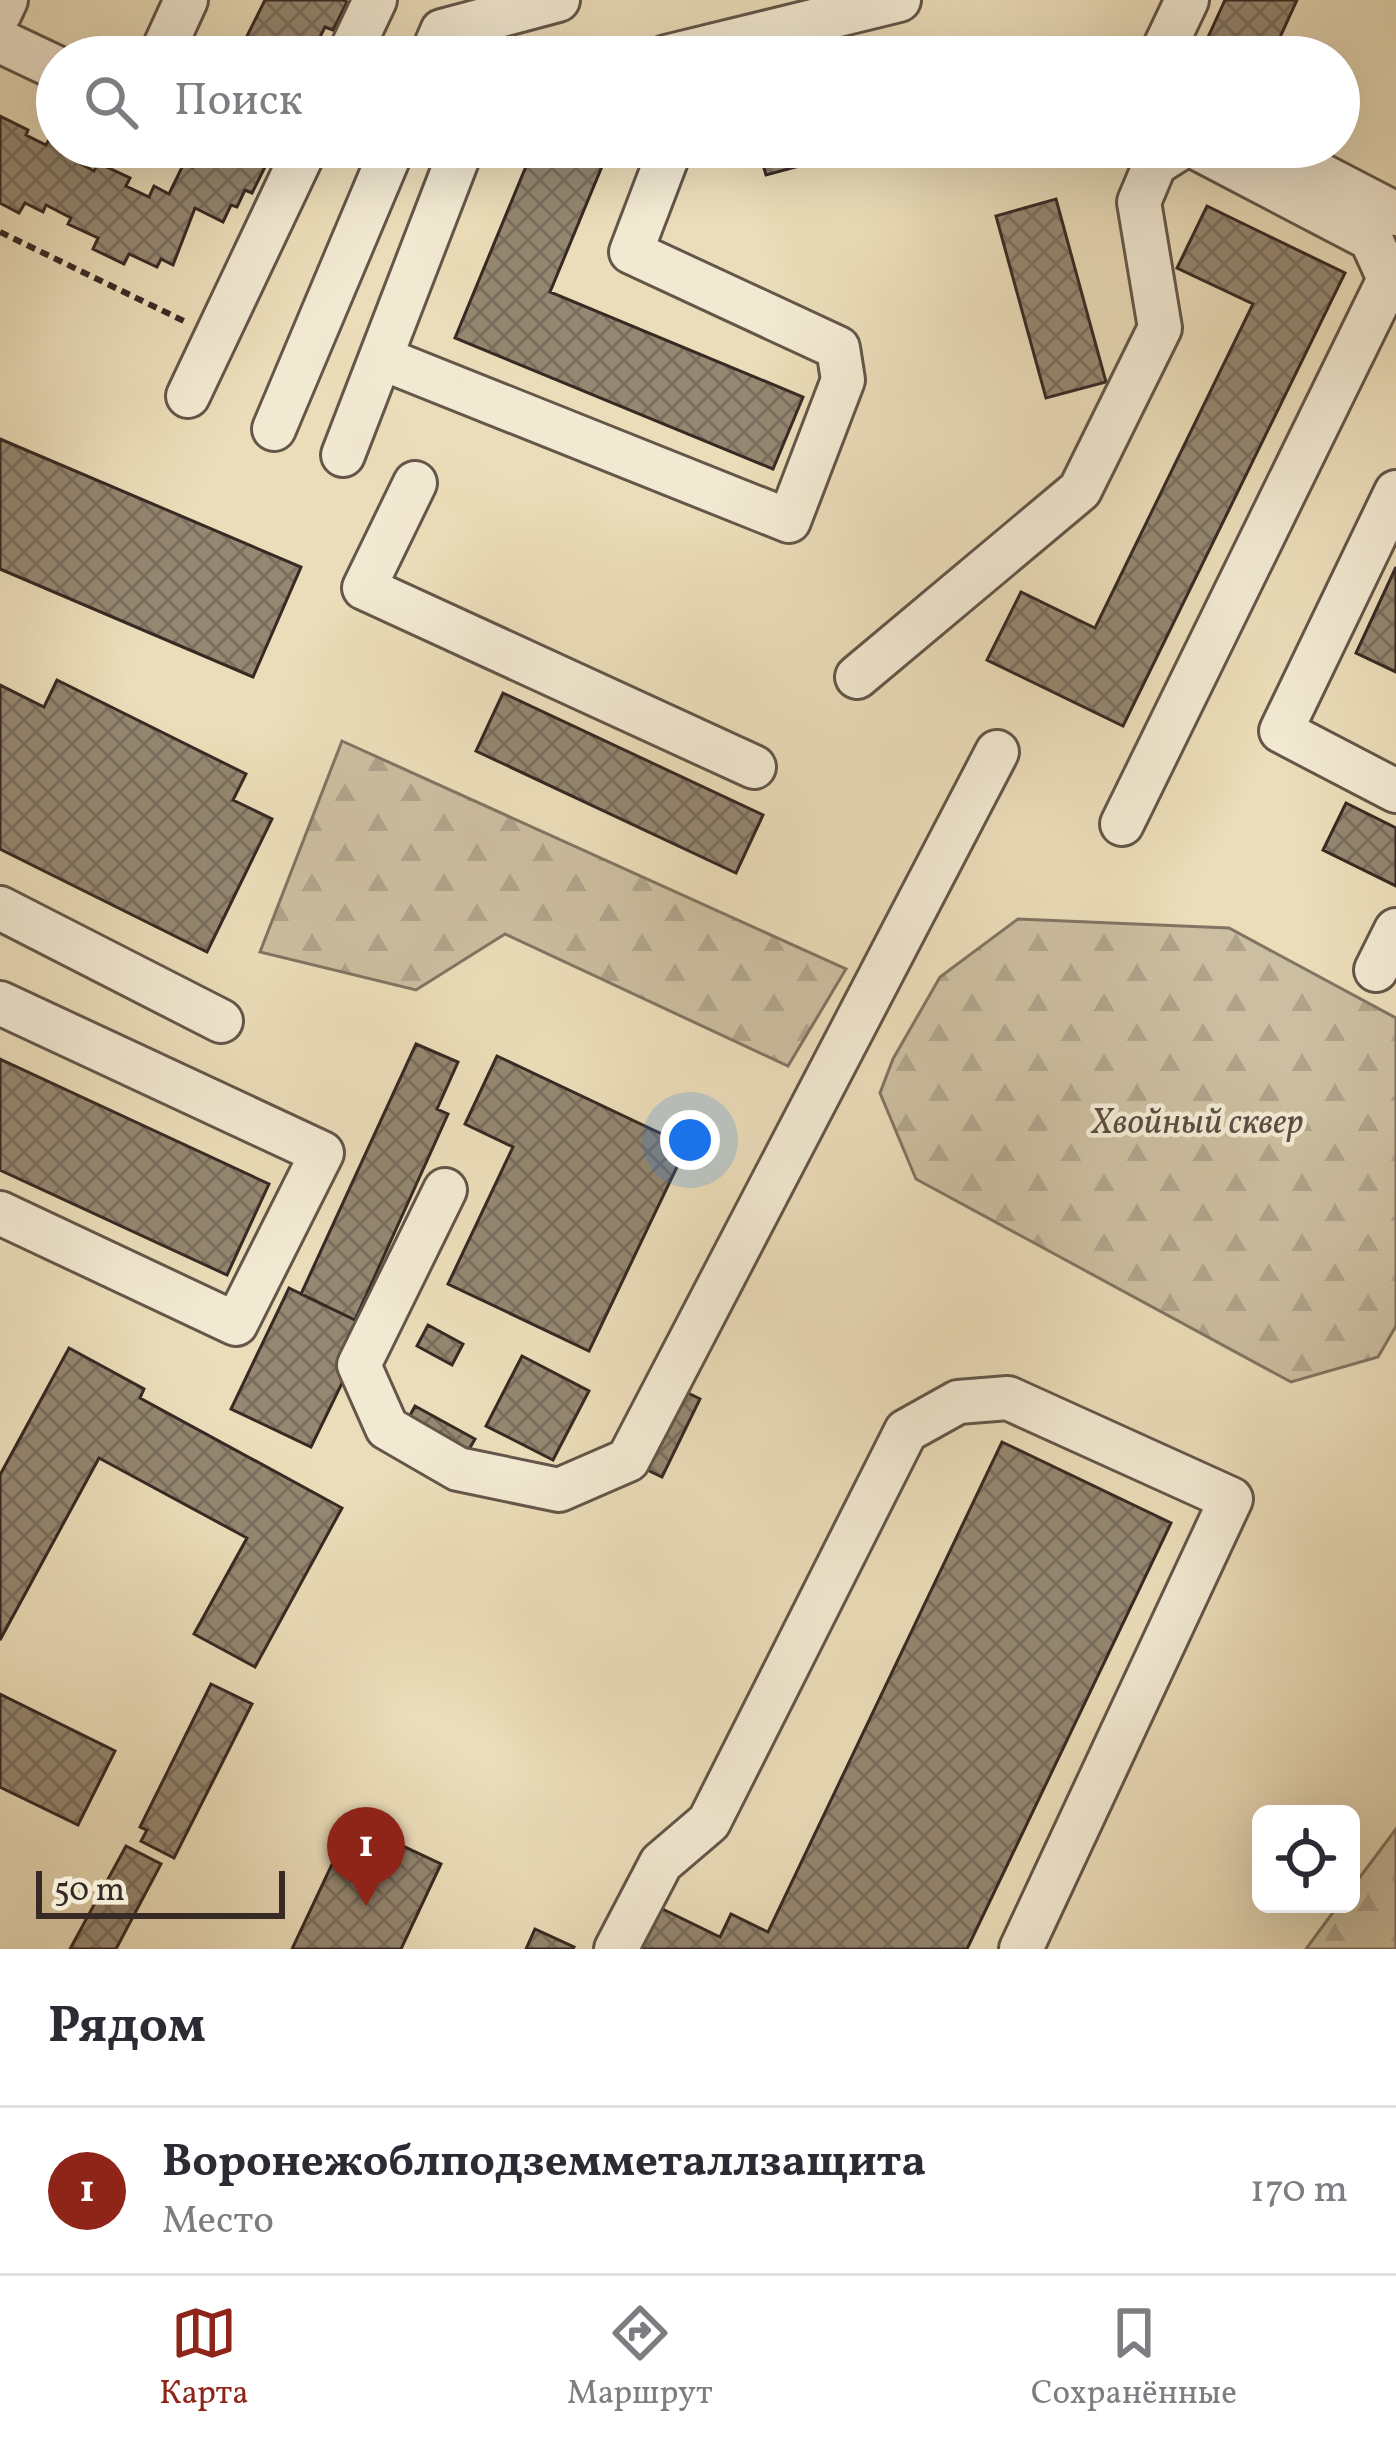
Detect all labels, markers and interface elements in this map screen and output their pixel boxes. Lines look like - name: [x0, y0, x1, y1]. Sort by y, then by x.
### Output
- search box: [36, 36, 1360, 168]
- icon: search: [78, 69, 144, 135]
- text: Поиск: [174, 71, 303, 134]
- park label: Хвойный сквер: [1090, 1099, 1303, 1149]
- your location: [660, 1110, 720, 1170]
- map controls: [1252, 1805, 1360, 1913]
- button: locate: [1252, 1805, 1360, 1913]
- pin: 1: [327, 1807, 405, 1906]
- scale bar: [36, 1865, 285, 1918]
- text: 50 m: [54, 1869, 125, 1915]
- text: Рядом: [48, 1992, 206, 2063]
- text: Воронежоблподземметаллзащита: [162, 2132, 926, 2195]
- text: 1: [79, 2164, 95, 2218]
- text: 170 m: [1250, 2164, 1348, 2218]
- text: Место: [162, 2195, 274, 2249]
- tab: Карта: [159, 2300, 249, 2418]
- tab: Маршрут: [567, 2300, 713, 2418]
- tab: Сохранённые: [1031, 2300, 1237, 2418]

